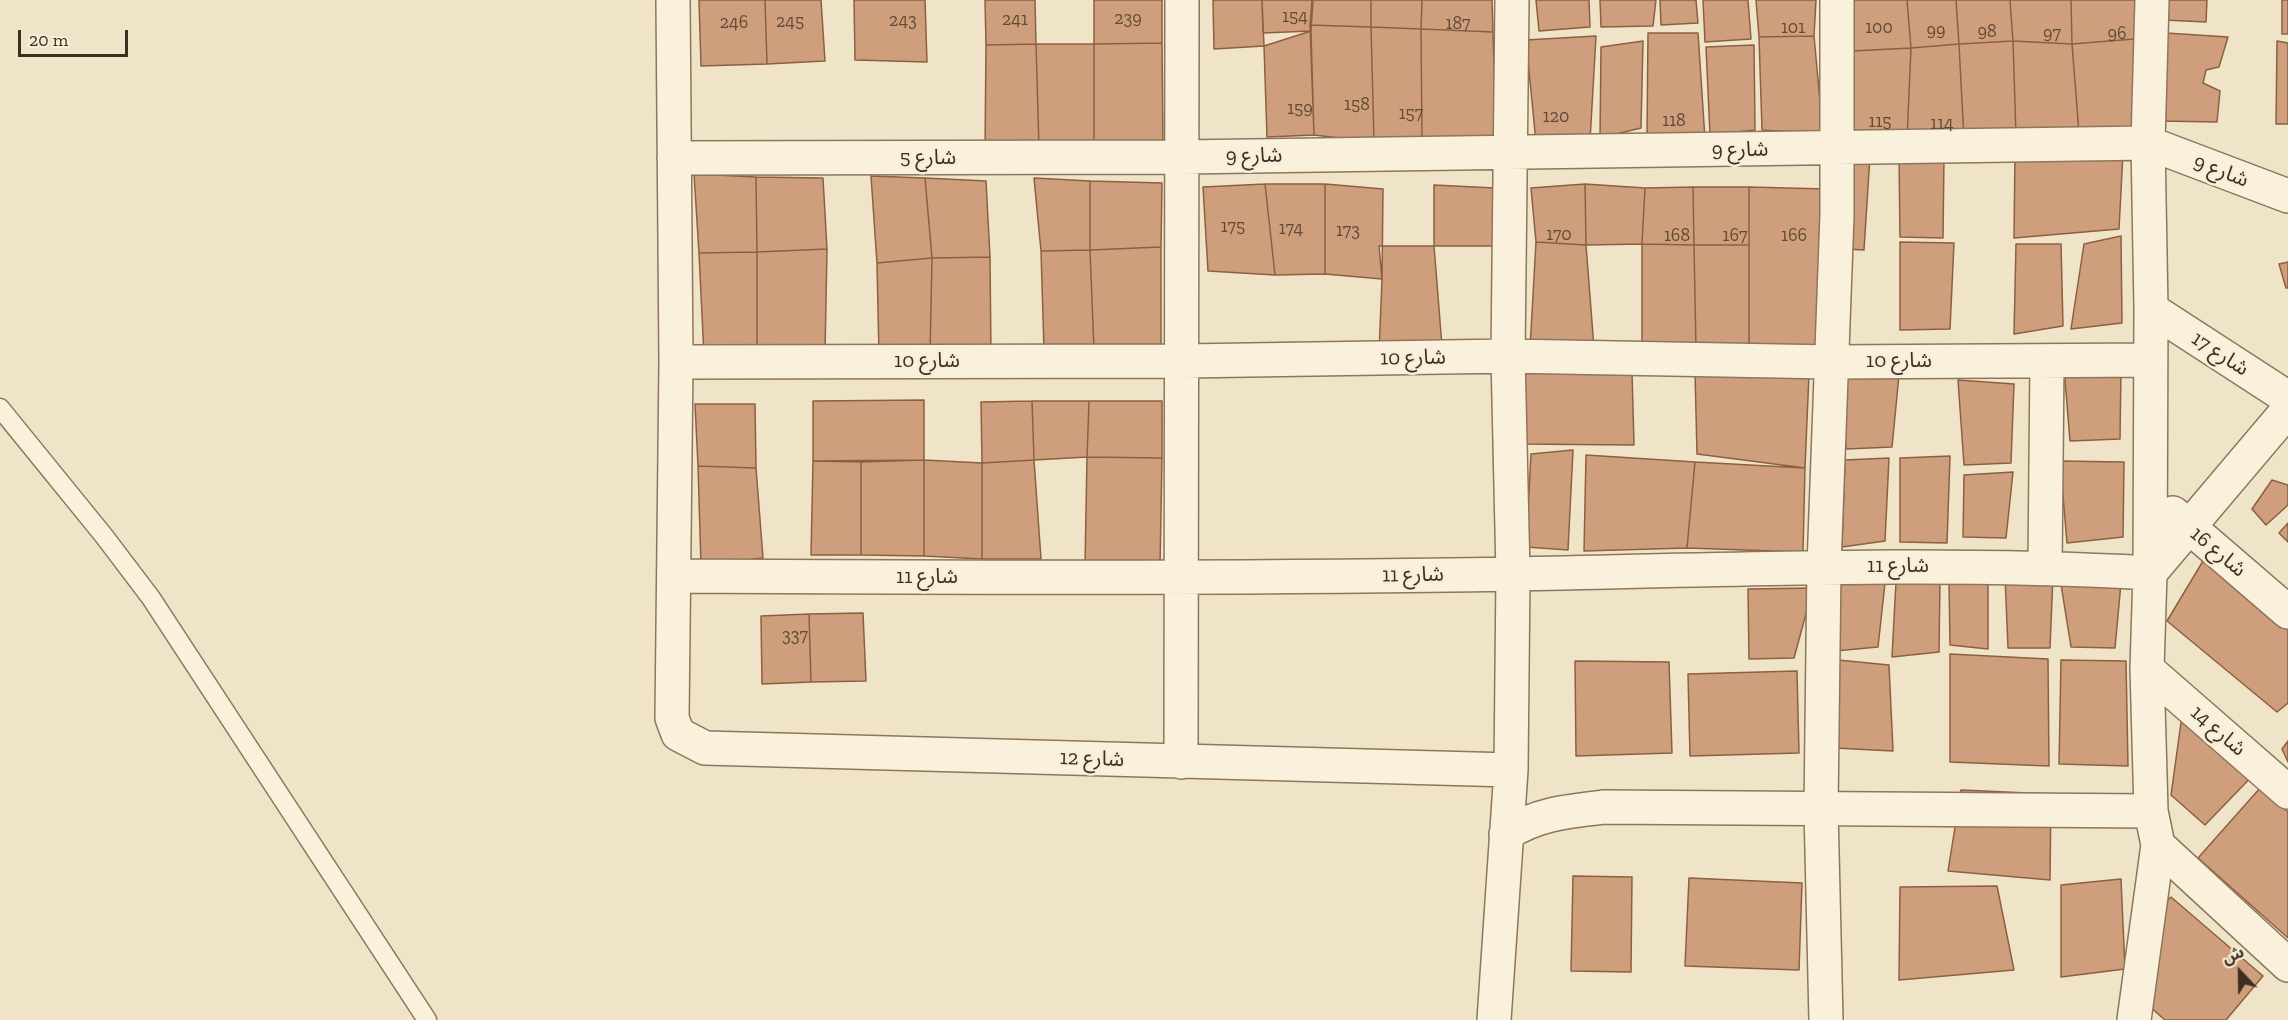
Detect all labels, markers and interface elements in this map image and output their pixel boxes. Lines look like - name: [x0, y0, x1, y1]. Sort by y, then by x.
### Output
- house number: 154: [1282, 6, 1308, 28]
- house number: 239: [1114, 8, 1142, 30]
- house number: 241: [1002, 9, 1028, 31]
- house number: 243: [889, 10, 917, 32]
- house number: 245: [776, 11, 804, 33]
- house number: 246: [720, 12, 748, 34]
- house number: 187: [1445, 13, 1471, 35]
- house number: 101: [1781, 17, 1805, 39]
- house number: 100: [1865, 17, 1893, 39]
- scale bar: [21, 18, 130, 56]
- house number: 99: [1926, 20, 1946, 42]
- house number: 98: [1977, 21, 1997, 43]
- house number: 97: [2043, 23, 2061, 45]
- house number: 96: [2107, 23, 2127, 45]
- text: 20 m: [29, 29, 68, 51]
- house number: 158: [1344, 94, 1370, 116]
- house number: 159: [1287, 98, 1313, 120]
- house number: 157: [1399, 103, 1423, 125]
- house number: 120: [1543, 106, 1569, 128]
- house number: 118: [1662, 110, 1686, 132]
- house number: 115: [1868, 111, 1892, 133]
- house number: 114: [1930, 113, 1954, 135]
- street label: شارع 9: [1711, 137, 1769, 163]
- street label: شارع 9: [1225, 143, 1283, 169]
- street label: شارع 5: [900, 145, 956, 171]
- street label: شارع 9: [2190, 149, 2252, 193]
- house number: 175: [1221, 216, 1245, 238]
- house number: 174: [1279, 218, 1303, 240]
- house number: 173: [1336, 220, 1360, 242]
- house number: 170: [1546, 224, 1572, 246]
- house number: 168: [1664, 225, 1690, 247]
- house number: 167: [1723, 225, 1747, 247]
- house number: 166: [1781, 225, 1807, 247]
- street label: شارع 17: [2187, 326, 2253, 382]
- street label: شارع 10: [1380, 345, 1446, 371]
- street label: شارع 10: [894, 348, 960, 374]
- street label: شارع 10: [1866, 348, 1932, 374]
- street label: شارع 16: [2185, 521, 2251, 583]
- street label: شارع 11: [1867, 553, 1929, 579]
- street label: شارع 11: [1382, 562, 1444, 588]
- street label: شارع 11: [896, 564, 958, 590]
- house number: 337: [782, 625, 808, 647]
- street label: شارع 14: [2185, 700, 2251, 762]
- street label: شارع 12: [1059, 745, 1125, 773]
- north arrow: [2210, 942, 2270, 1002]
- text: ش: [2219, 942, 2247, 968]

